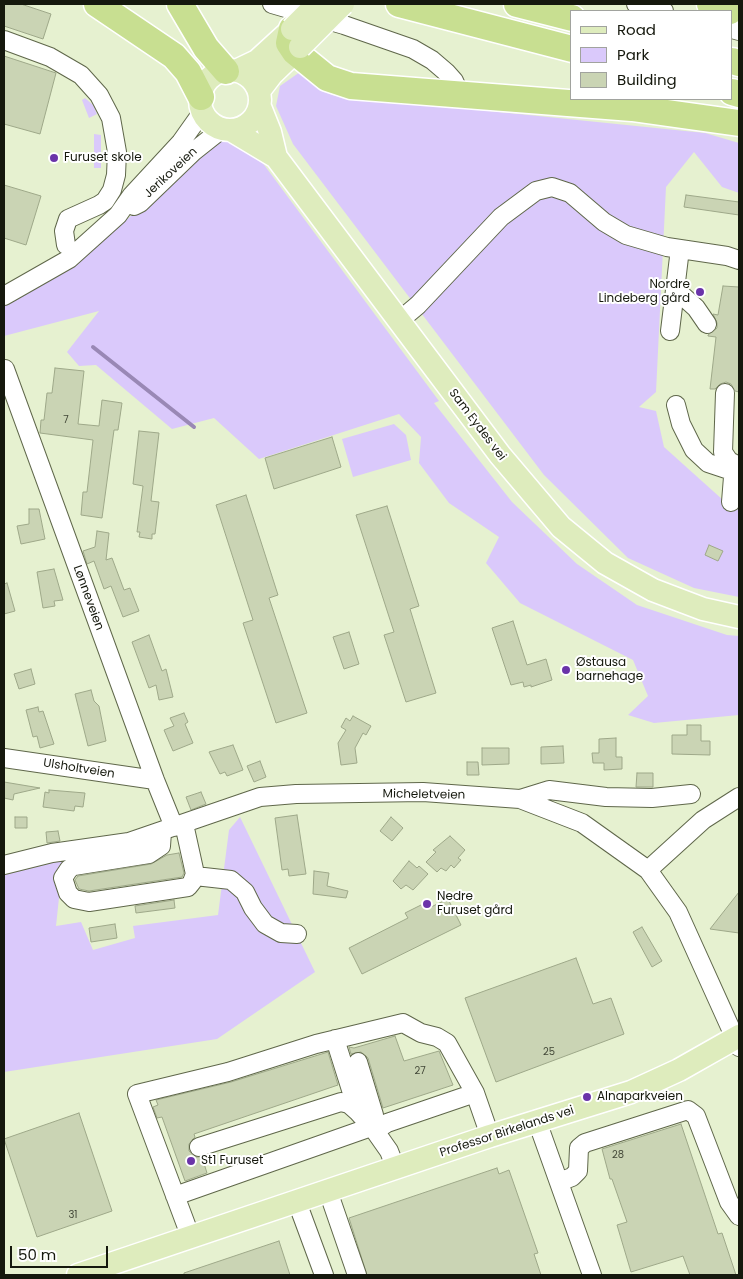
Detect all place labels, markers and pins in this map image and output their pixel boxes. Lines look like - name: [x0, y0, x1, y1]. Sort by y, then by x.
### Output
- place label: Furuset skole: [64, 151, 142, 165]
- marker: Furuset skole: [48, 152, 60, 164]
- place label: Nordre Lindeberg gård: [598, 278, 690, 306]
- marker: Nordre Lindeberg gård: [694, 286, 706, 298]
- place label: Østausa barnehage: [576, 656, 643, 684]
- marker: Østausa barnehage: [560, 664, 572, 676]
- place label: Nedre Furuset gård: [437, 890, 513, 918]
- marker: Nedre Furuset gård: [421, 898, 433, 910]
- place label: Alnaparkveien: [597, 1090, 683, 1104]
- marker: Alnaparkveien: [581, 1091, 593, 1103]
- place label: St1 Furuset: [201, 1154, 263, 1168]
- marker: St1 Furuset: [185, 1155, 197, 1167]

